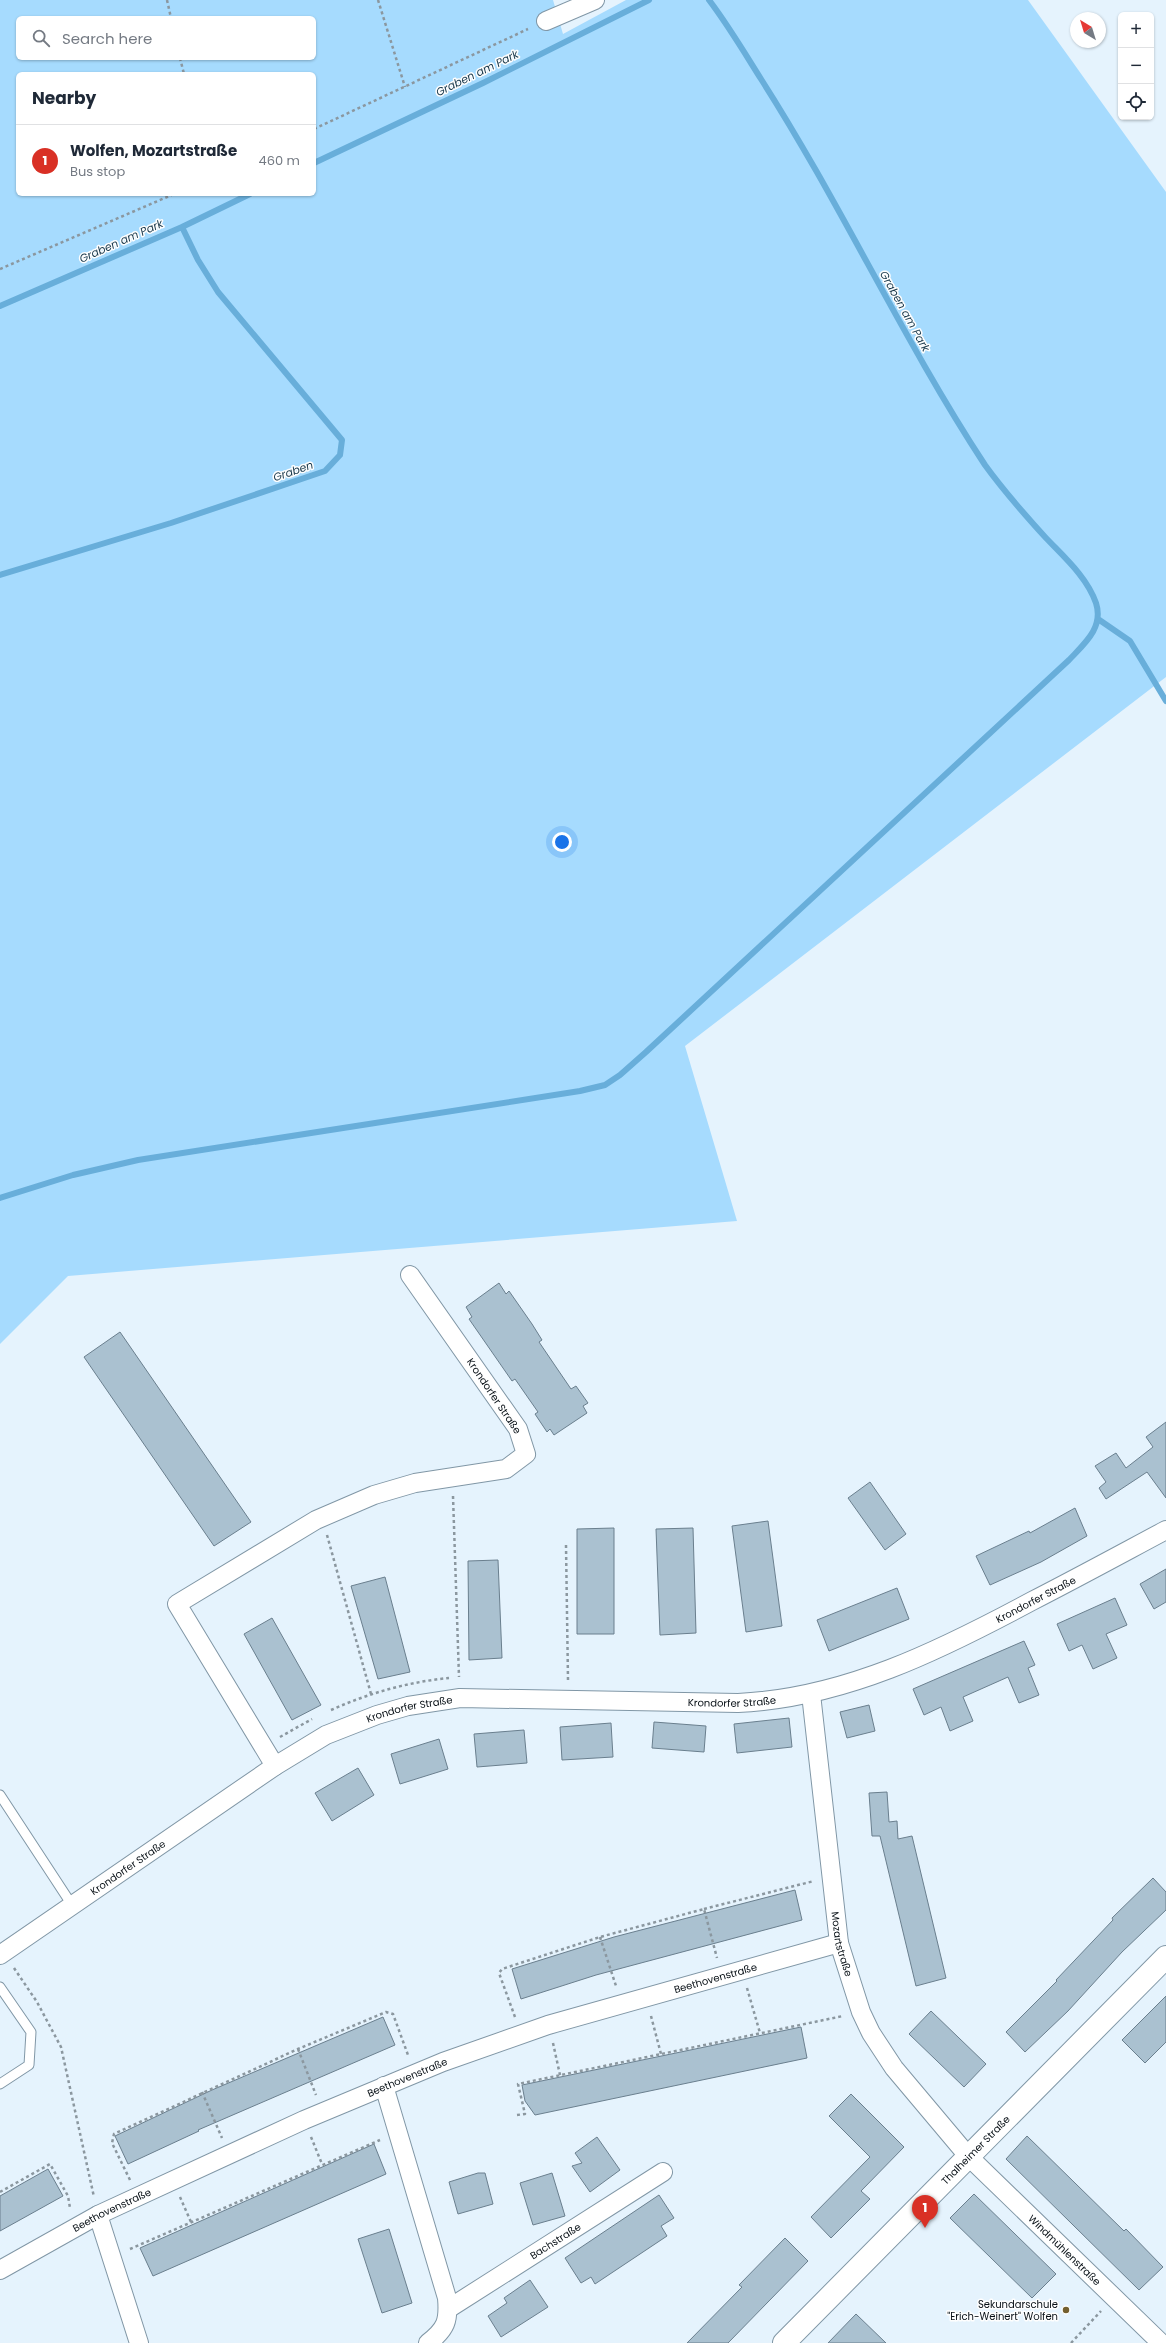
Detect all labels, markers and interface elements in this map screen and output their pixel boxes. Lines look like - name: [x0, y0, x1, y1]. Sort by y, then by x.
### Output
- north arrow: [1070, 12, 1106, 48]
- map controls: [1118, 12, 1154, 120]
- button: +: [1118, 12, 1154, 48]
- search box: [16, 16, 316, 60]
- icon: search: [30, 27, 52, 49]
- text: Search here: [62, 28, 152, 49]
- water label: Graben am Park: [433, 45, 522, 100]
- button: −: [1118, 48, 1154, 84]
- button: locate: [1118, 84, 1154, 120]
- text: Nearby: [32, 86, 96, 110]
- text: Wolfen, Mozartstraße: [70, 140, 237, 161]
- text: 1: [43, 151, 47, 170]
- text: 460 m: [259, 151, 300, 170]
- text: Bus stop: [70, 162, 125, 181]
- water label: Graben am Park: [77, 215, 167, 267]
- water label: Graben am Park: [876, 268, 935, 356]
- water label: Graben: [271, 457, 315, 485]
- your location: [552, 832, 572, 852]
- street label: Krondorfer Straße: [463, 1355, 525, 1437]
- street label: Krondorfer Straße: [993, 1572, 1078, 1626]
- street label: Krondorfer Straße: [364, 1692, 453, 1726]
- street label: Krondorfer Straße: [688, 1692, 777, 1711]
- street label: Krondorfer Straße: [87, 1836, 168, 1898]
- street label: Mozartstraße: [828, 1911, 857, 1978]
- street label: Beethovenstraße: [672, 1959, 759, 1997]
- street label: Beethovenstraße: [365, 2054, 449, 2100]
- street label: Thalheimer Straße: [938, 2112, 1013, 2188]
- street label: Beethovenstraße: [70, 2184, 153, 2235]
- pin: 1: [912, 2195, 938, 2228]
- street label: Windmühlenstraße: [1025, 2211, 1105, 2289]
- street label: Bachstraße: [527, 2219, 583, 2263]
- place label: Sekundarschule "Erich-Weinert" Wolfen: [947, 2297, 1058, 2324]
- marker: Sekundarschule "Erich-Weinert" Wolfen: [1061, 2305, 1071, 2315]

